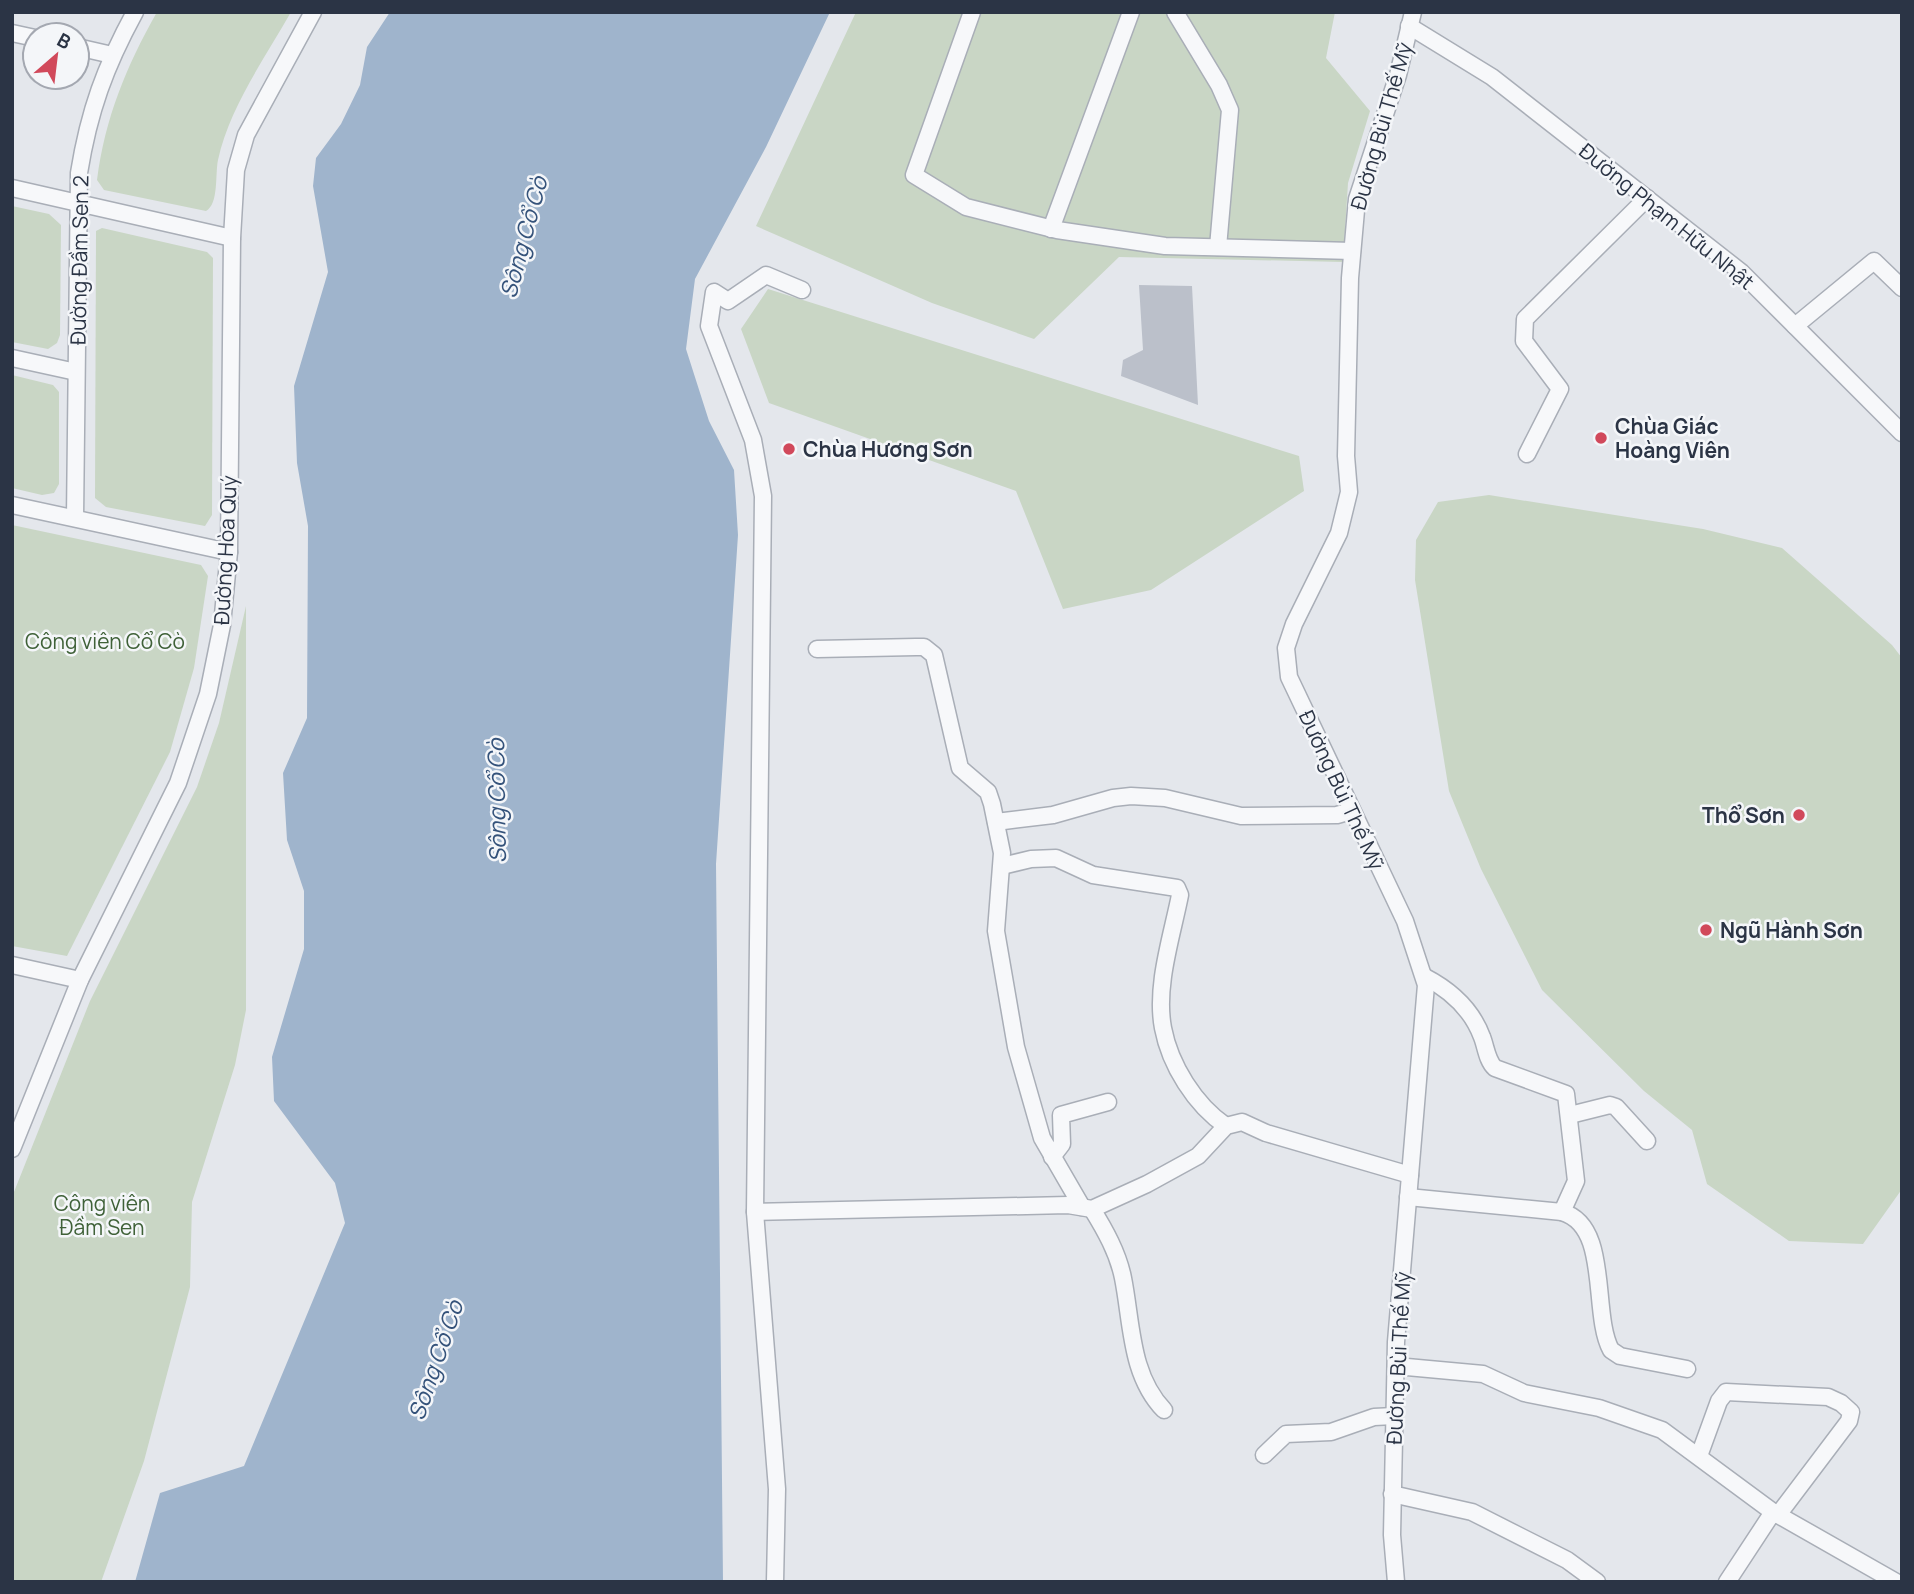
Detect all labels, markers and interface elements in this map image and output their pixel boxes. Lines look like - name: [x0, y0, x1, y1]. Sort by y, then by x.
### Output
- north arrow: [21, 21, 91, 91]
- text: B: [53, 27, 75, 55]
- street label: Đường Bùi Thế Mỹ: [1344, 39, 1418, 213]
- street label: Đường Phạm Hữu Nhật: [1574, 137, 1760, 295]
- water label: Sông Cổ Cò: [491, 171, 555, 301]
- street label: Đường Đầm Sen 2: [64, 175, 94, 345]
- place label: Chùa Giác Hoàng Viên: [1615, 412, 1730, 464]
- marker: Chùa Giác Hoàng Viên: [1593, 430, 1609, 446]
- place label: Chùa Hương Sơn: [803, 435, 973, 463]
- marker: Chùa Hương Sơn: [781, 441, 797, 457]
- street label: Đường Hòa Quý: [207, 474, 243, 626]
- park label: Công viên Cổ Cò: [25, 627, 185, 655]
- street label: Đường Bùi Thế Mỹ: [1293, 706, 1391, 874]
- water label: Sông Cổ Cò: [479, 737, 513, 863]
- place label: Thổ Sơn: [1702, 801, 1785, 829]
- marker: Thổ Sơn: [1791, 807, 1807, 823]
- place label: Ngũ Hành Sơn: [1720, 916, 1863, 944]
- marker: Ngũ Hành Sơn: [1698, 922, 1714, 938]
- park label: Công viên Đầm Sen: [54, 1189, 150, 1241]
- street label: Đường Bùi Thế Mỹ: [1379, 1271, 1417, 1445]
- water label: Sông Cổ Cò: [400, 1295, 471, 1424]

